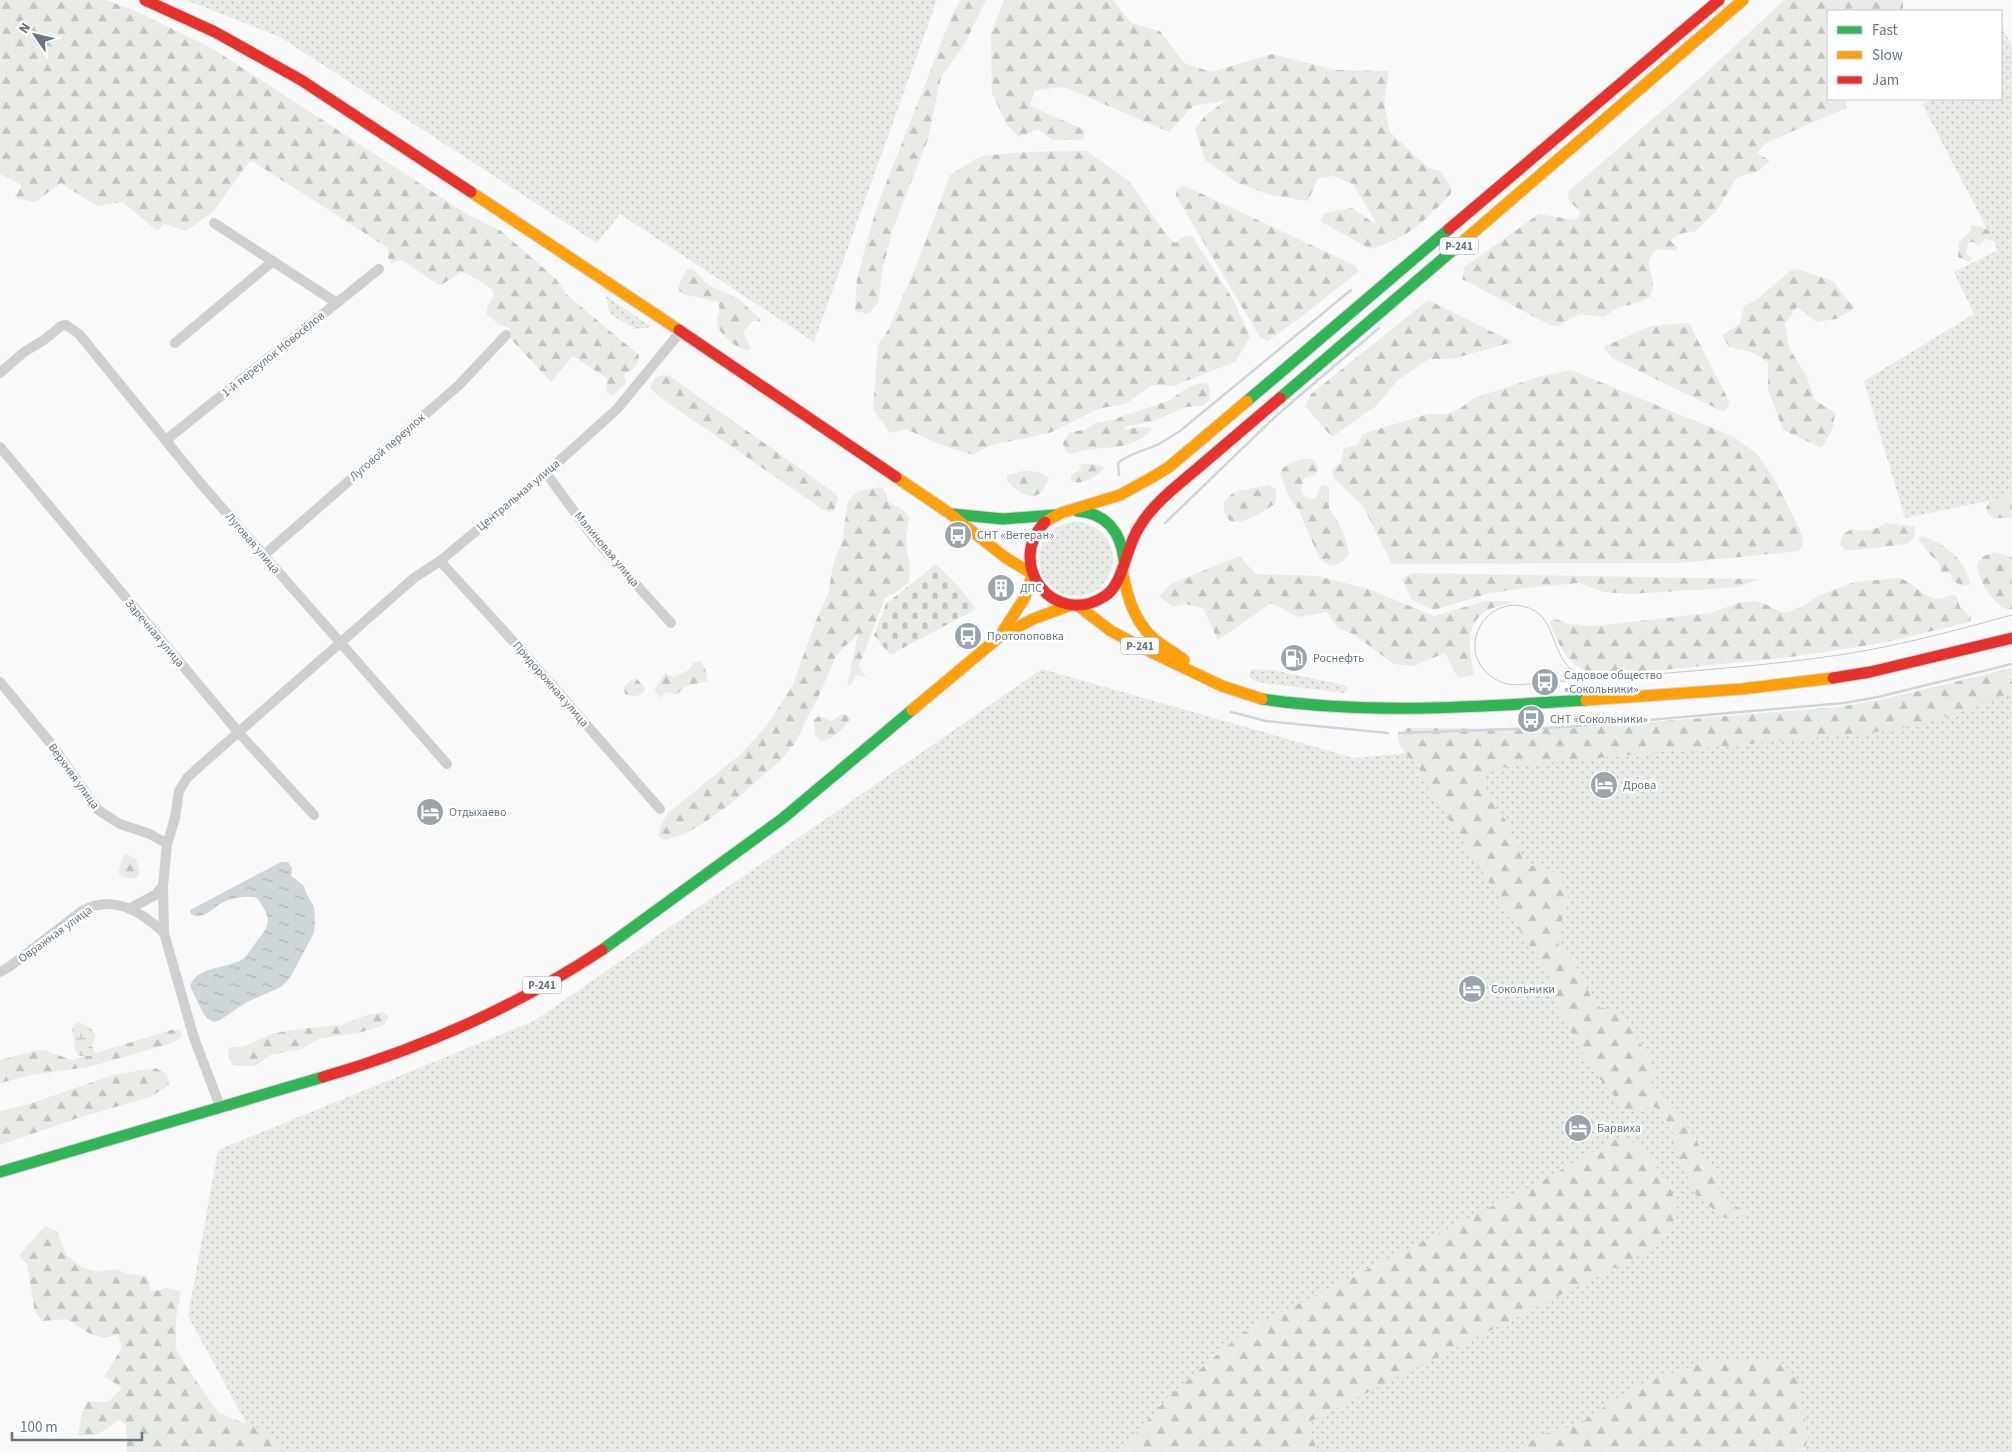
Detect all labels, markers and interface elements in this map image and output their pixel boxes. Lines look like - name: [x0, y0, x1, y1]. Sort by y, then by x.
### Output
- north arrow: [10, 10, 60, 60]
- legend: [1827, 10, 2002, 100]
- text: N: [14, 19, 36, 38]
- text: Fast: [1872, 20, 1898, 41]
- text: Slow: [1872, 45, 1903, 66]
- text: Jam: [1872, 70, 1899, 91]
- road number: Р-241: [1440, 238, 1478, 255]
- street label: 1-й переулок Новосёлов: [218, 308, 328, 401]
- street label: Луговой переулок: [346, 410, 429, 485]
- street label: Центральная улица: [473, 456, 563, 535]
- street label: Малиновая улица: [570, 508, 643, 591]
- street label: Луговая улица: [221, 509, 284, 578]
- bus stop icon: СНТ «Ветеран»: [943, 520, 973, 550]
- place label: СНТ «Ветеран»: [977, 527, 1054, 544]
- building icon: ДПС: [986, 573, 1016, 603]
- place label: ДПС: [1020, 580, 1042, 597]
- street label: Заречная улица: [121, 596, 188, 671]
- bus stop icon: Протопоповка: [953, 621, 983, 651]
- place label: Протопоповка: [987, 628, 1064, 645]
- road number: Р-241: [1121, 637, 1159, 654]
- street label: Придорожная улица: [509, 638, 593, 731]
- fuel station icon: Роснефть: [1279, 643, 1309, 673]
- place label: Роснефть: [1313, 650, 1364, 667]
- bus stop icon: Садовое общество «Сокольники»: [1530, 667, 1560, 697]
- place label: Садовое общество «Сокольники»: [1564, 667, 1662, 698]
- bus stop icon: СНТ «Сокольники»: [1516, 704, 1546, 734]
- place label: СНТ «Сокольники»: [1550, 711, 1648, 728]
- street label: Верхняя улица: [44, 740, 103, 813]
- hotel icon: Дрова: [1589, 770, 1619, 800]
- place label: Дрова: [1623, 777, 1656, 794]
- hotel icon: Отдыхаево: [415, 797, 445, 827]
- place label: Отдыхаево: [449, 804, 506, 821]
- street label: Овражная улица: [15, 902, 96, 967]
- hotel icon: Сокольники: [1457, 974, 1487, 1004]
- road number: Р-241: [523, 976, 561, 994]
- place label: Сокольники: [1491, 981, 1555, 998]
- hotel icon: Барвиха: [1563, 1113, 1593, 1143]
- place label: Барвиха: [1597, 1120, 1641, 1137]
- scale bar: [12, 1410, 142, 1442]
- text: 100 m: [20, 1417, 58, 1438]

